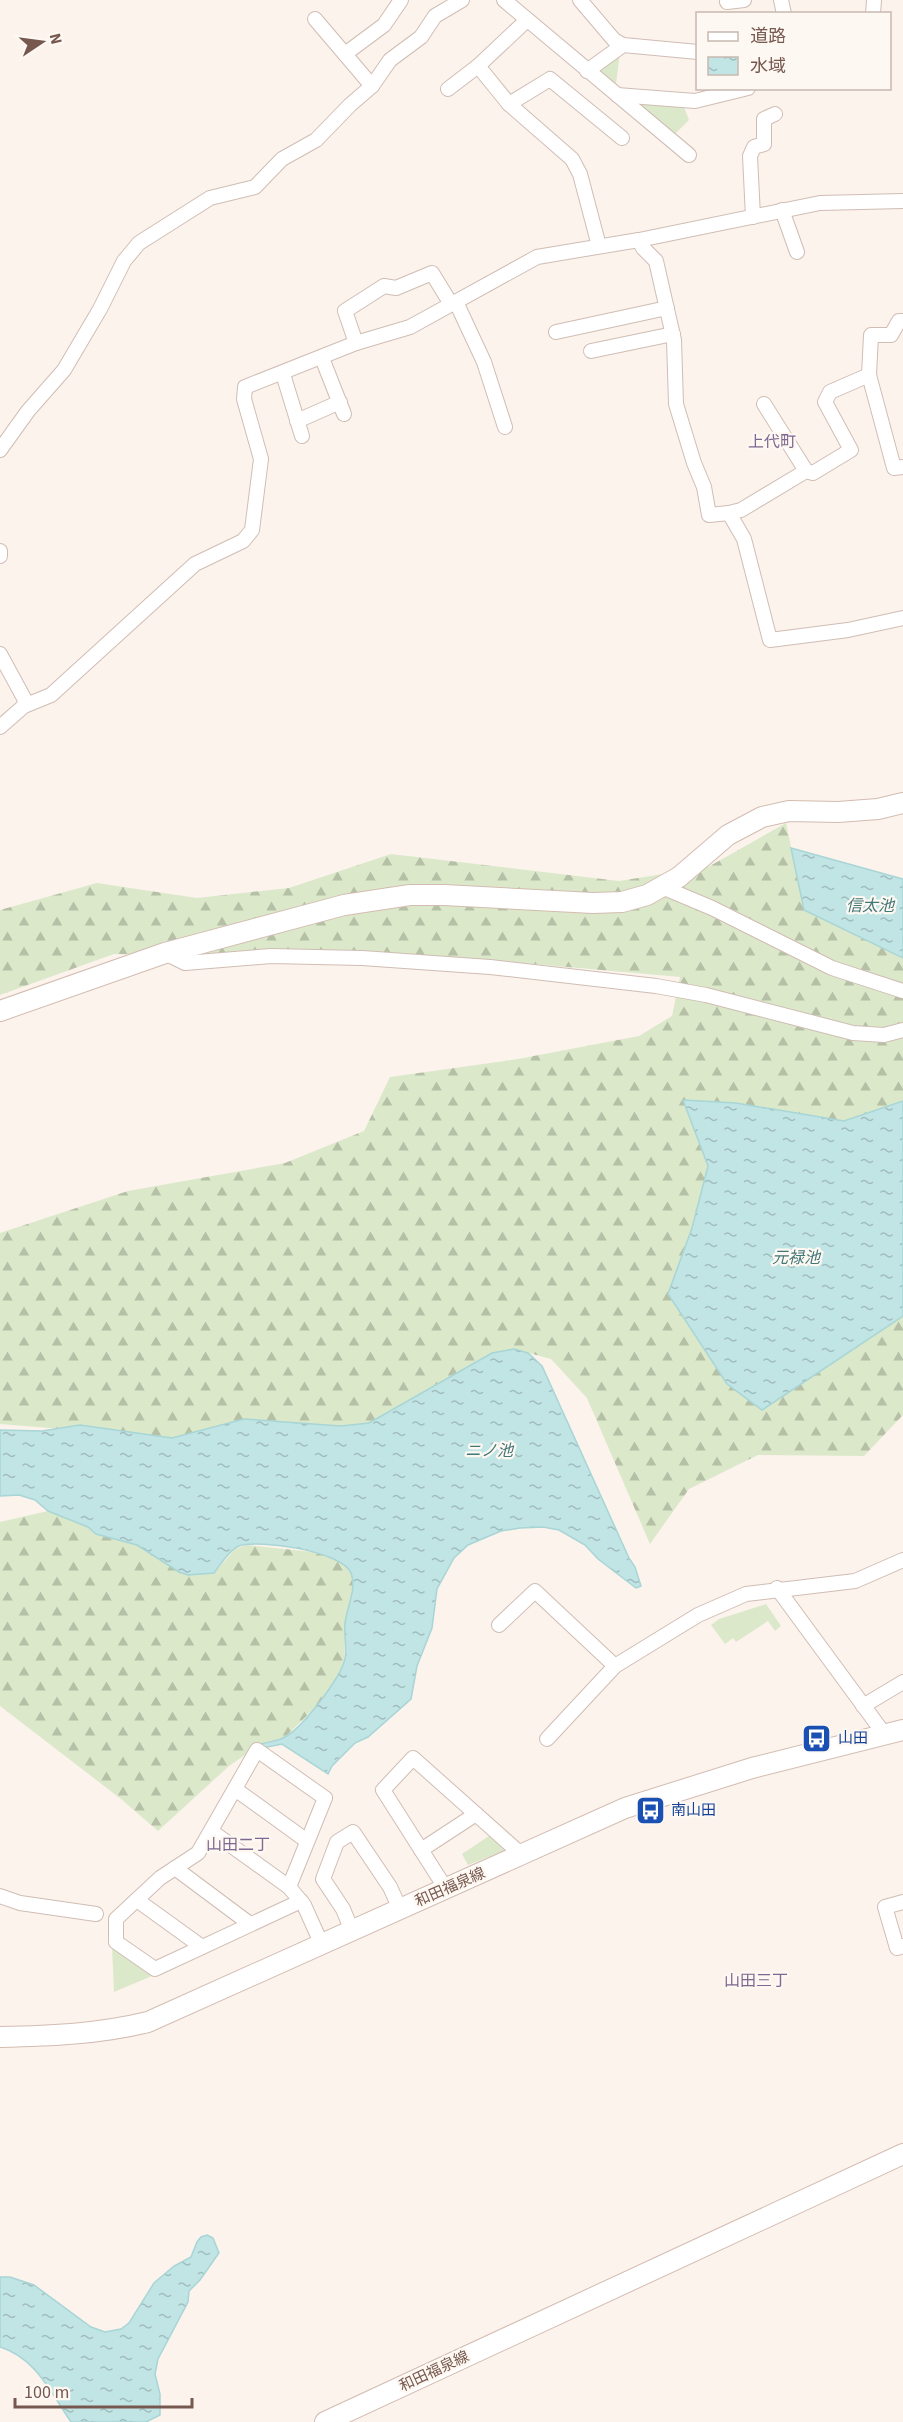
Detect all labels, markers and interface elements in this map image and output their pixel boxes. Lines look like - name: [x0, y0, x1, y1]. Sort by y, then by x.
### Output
- north arrow: [12, 12, 72, 72]
- legend: [696, 12, 891, 90]
- text: 道路: [750, 24, 786, 49]
- text: N: [44, 31, 68, 47]
- text: 水域: [750, 54, 786, 79]
- district label: 上代町: [748, 431, 796, 453]
- water label: 信太池: [846, 895, 896, 917]
- water label: 元禄池: [772, 1247, 822, 1269]
- water label: ニノ池: [465, 1440, 515, 1462]
- bus stop icon: 山田: [801, 1722, 833, 1754]
- place label: 山田: [838, 1728, 868, 1749]
- bus stop icon: 南山田: [634, 1794, 666, 1826]
- place label: 南山田: [671, 1800, 716, 1821]
- district label: 山田二丁: [206, 1834, 270, 1856]
- street label: 和田福泉線: [412, 1863, 489, 1912]
- district label: 山田三丁: [724, 1970, 788, 1992]
- street label: 和田福泉線: [396, 2346, 473, 2397]
- scale bar: [15, 2371, 192, 2409]
- text: 100 m: [24, 2380, 69, 2405]

